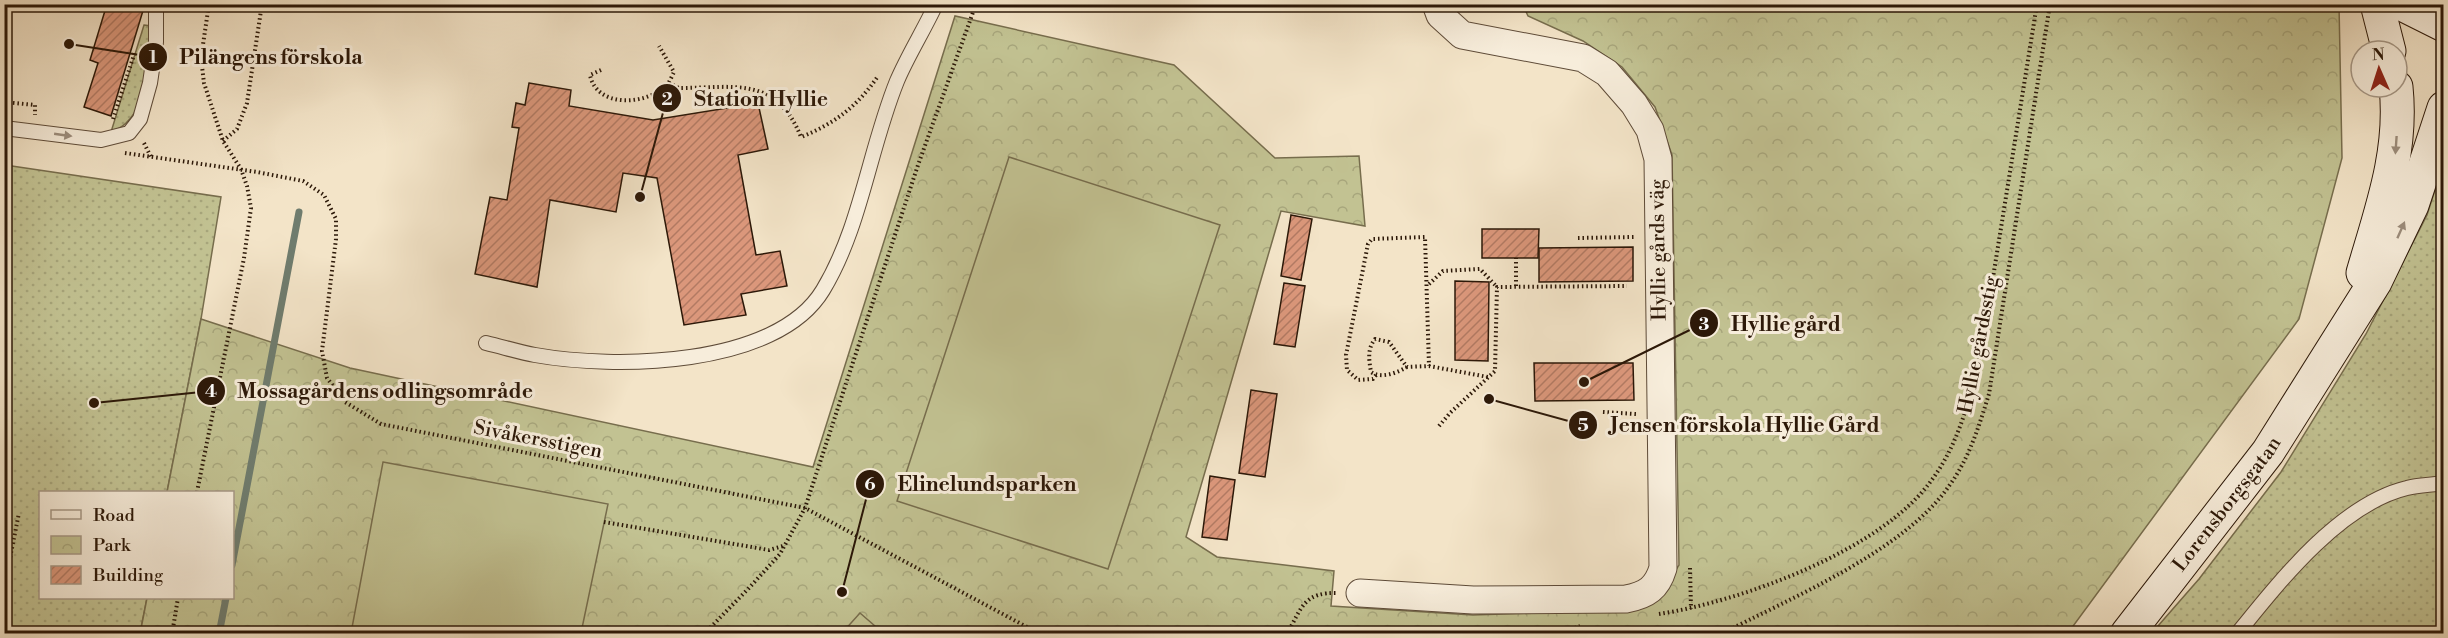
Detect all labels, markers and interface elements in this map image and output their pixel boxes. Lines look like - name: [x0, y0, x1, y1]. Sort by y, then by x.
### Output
- callout: Pilängens förskola: [138, 38, 375, 77]
- north arrow: [2349, 39, 2409, 99]
- text: Pilängens förskola: [179, 45, 363, 71]
- text: N: [2371, 45, 2385, 65]
- text: 1: [149, 46, 158, 69]
- callout: Station Hyllie: [652, 79, 840, 118]
- text: Station Hyllie: [694, 87, 828, 113]
- text: 2: [661, 88, 673, 111]
- one-way arrow: [53, 130, 72, 139]
- one-way arrow: [2391, 136, 2400, 155]
- street label: Hyllie gårds väg: [1645, 178, 1673, 321]
- one-way arrow: [2397, 222, 2406, 239]
- street label: Hyllie gårdsstig: [1953, 273, 2005, 416]
- callout: Hyllie gård: [1689, 304, 1853, 343]
- text: Hyllie gård: [1731, 312, 1841, 338]
- text: 3: [1699, 313, 1710, 336]
- callout: Mossagårdens odlingsområde: [196, 372, 545, 411]
- text: Mossagårdens odlingsområde: [237, 379, 533, 405]
- text: 4: [205, 380, 217, 403]
- callout: Jensen förskola Hyllie Gård: [1568, 406, 1891, 445]
- text: Jensen förskola Hyllie Gård: [1607, 413, 1880, 439]
- text: 5: [1577, 414, 1589, 437]
- street label: Sivåkersstigen: [472, 415, 605, 465]
- street label: Lorensborgsgatan: [2167, 432, 2287, 577]
- callout: Elinelundsparken: [855, 465, 1088, 504]
- text: Elinelundsparken: [897, 472, 1077, 498]
- text: 6: [864, 473, 876, 496]
- legend: [39, 491, 234, 599]
- text: Road: [93, 504, 136, 527]
- text: Park: [93, 534, 132, 557]
- text: Building: [92, 564, 164, 587]

